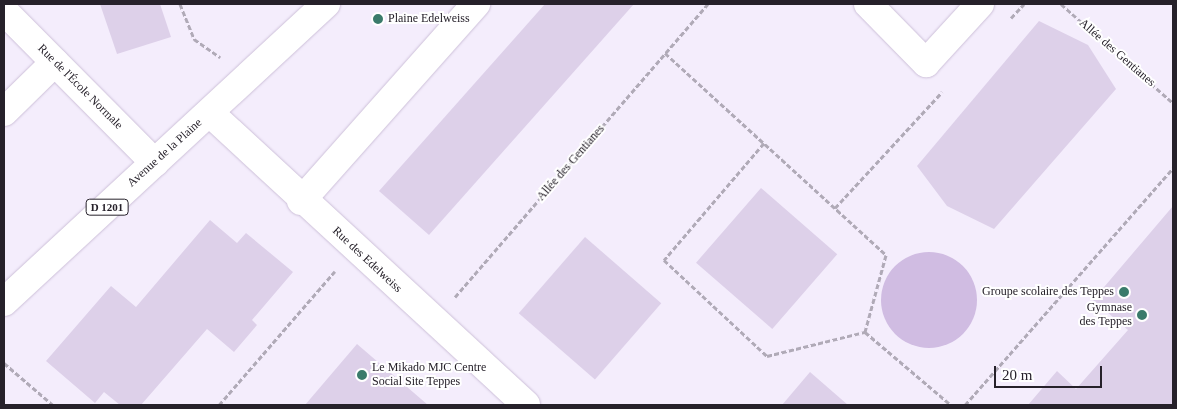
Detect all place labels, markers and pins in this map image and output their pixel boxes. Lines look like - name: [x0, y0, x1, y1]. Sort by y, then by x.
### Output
- place label: Plaine Edelweiss: [388, 12, 470, 26]
- marker: Plaine Edelweiss: [372, 13, 384, 25]
- place label: Groupe scolaire des Teppes: [982, 285, 1114, 299]
- marker: Groupe scolaire des Teppes: [1118, 286, 1130, 298]
- place label: Gymnase des Teppes: [1079, 301, 1132, 329]
- marker: Gymnase des Teppes: [1136, 309, 1148, 321]
- place label: Le Mikado MJC Centre Social Site Teppes: [372, 361, 486, 389]
- marker: Le Mikado MJC Centre Social Site Teppes: [356, 369, 368, 381]

